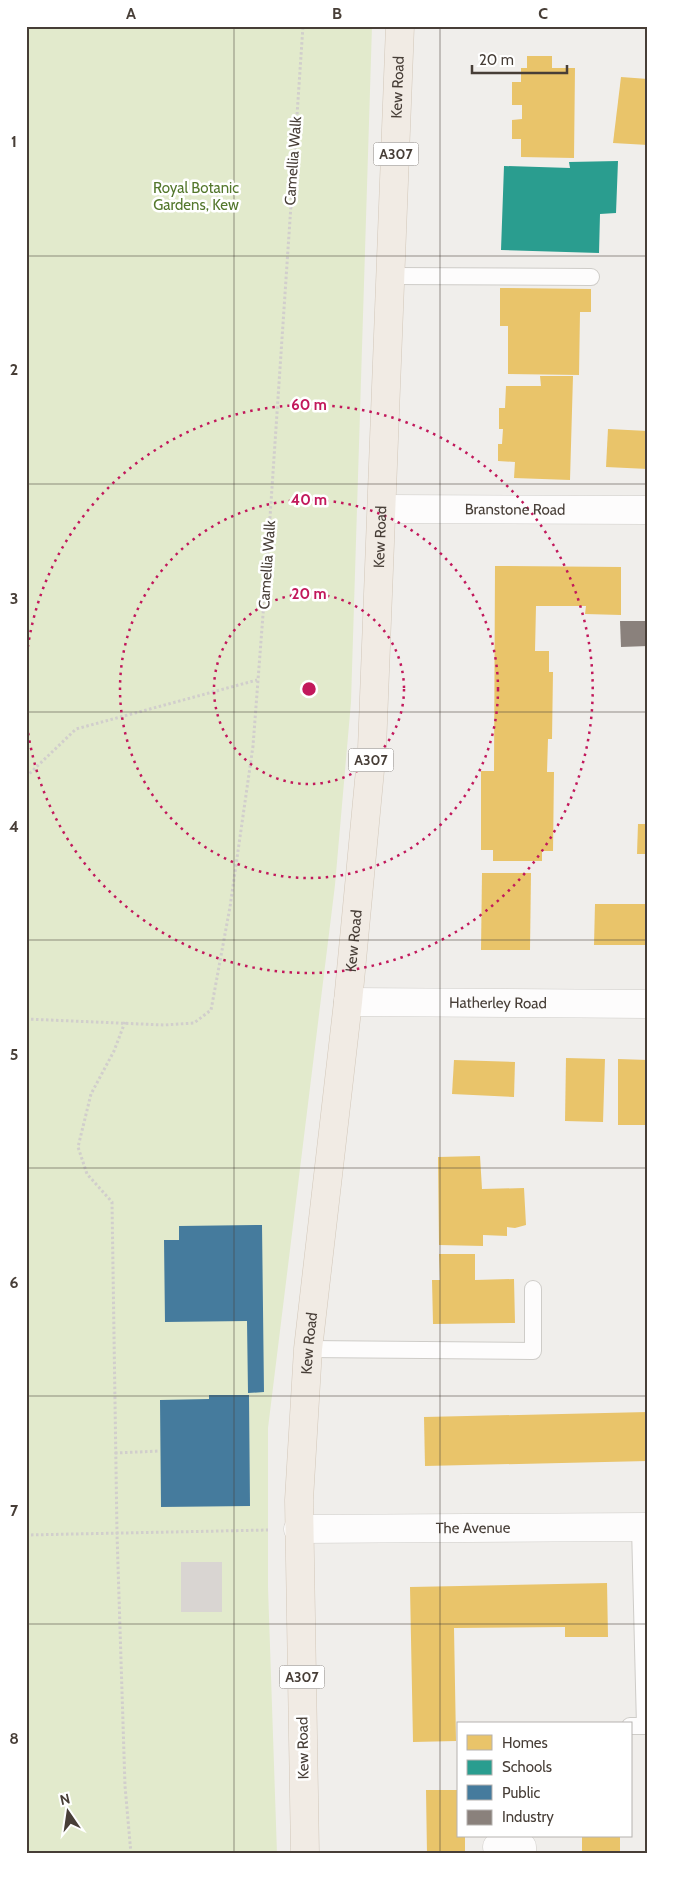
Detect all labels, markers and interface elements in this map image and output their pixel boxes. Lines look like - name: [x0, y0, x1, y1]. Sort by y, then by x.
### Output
- text: A: [126, 4, 136, 23]
- text: B: [332, 4, 342, 23]
- text: C: [538, 4, 548, 23]
- scale bar: [472, 42, 566, 74]
- text: 20 m: [479, 51, 514, 69]
- street label: Kew Road: [387, 56, 408, 119]
- street label: Camellia Walk: [281, 116, 305, 206]
- text: 1: [11, 132, 17, 151]
- road number: A307: [374, 142, 418, 166]
- park label: Royal Botanic Gardens, Kew: [153, 179, 239, 214]
- text: 2: [10, 360, 18, 379]
- text: 60 m: [291, 396, 327, 414]
- text: 40 m: [291, 491, 327, 509]
- street label: Branstone Road: [465, 500, 565, 519]
- street label: Kew Road: [370, 505, 390, 568]
- street label: Camellia Walk: [255, 520, 279, 610]
- text: 20 m: [292, 585, 326, 603]
- text: 3: [10, 589, 18, 608]
- centre of rings: [300, 680, 318, 698]
- road number: A307: [348, 748, 394, 772]
- text: 4: [9, 817, 19, 836]
- street label: Kew Road: [342, 909, 366, 973]
- street label: Hatherley Road: [449, 994, 547, 1012]
- text: 5: [10, 1045, 18, 1064]
- text: 6: [10, 1273, 19, 1292]
- street label: Kew Road: [297, 1311, 321, 1375]
- text: 7: [10, 1501, 19, 1520]
- street label: The Avenue: [436, 1519, 511, 1537]
- road number: A307: [280, 1665, 324, 1688]
- street label: Kew Road: [293, 1717, 313, 1779]
- legend: [457, 1722, 632, 1838]
- text: 8: [9, 1729, 19, 1748]
- text: Homes: [502, 1734, 548, 1752]
- text: Schools: [502, 1758, 552, 1776]
- text: Public: [502, 1784, 540, 1802]
- north arrow: [42, 1788, 92, 1838]
- text: N: [58, 1789, 72, 1809]
- text: Industry: [502, 1808, 554, 1826]

